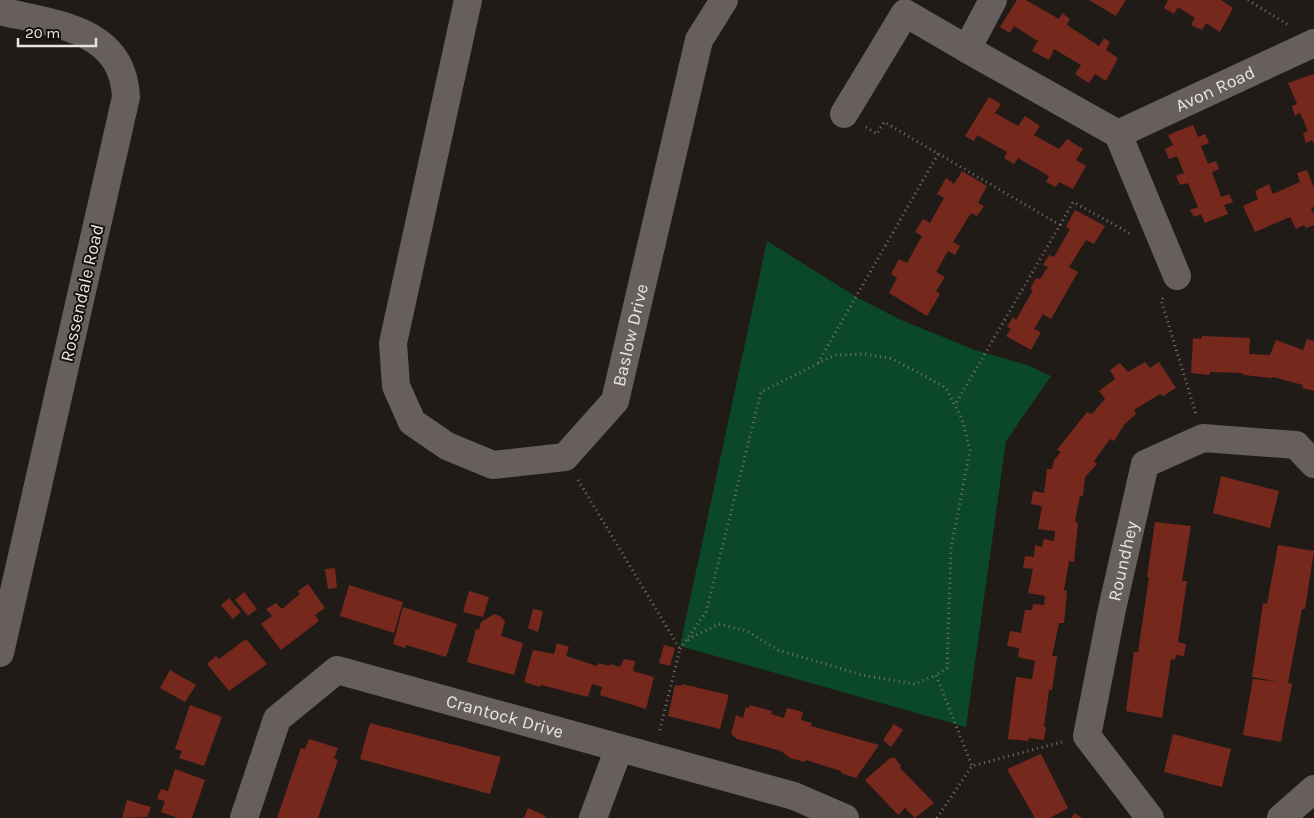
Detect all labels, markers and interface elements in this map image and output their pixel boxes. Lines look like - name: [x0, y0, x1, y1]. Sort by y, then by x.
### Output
- scale bar: [18, 15, 95, 47]
- text: 20 m: [25, 24, 60, 42]
- street label: Avon Road: [1172, 61, 1259, 117]
- street label: Rossendale Road: [55, 222, 109, 364]
- street label: Baslow Drive: [608, 282, 653, 389]
- street label: Roundhey: [1103, 518, 1143, 603]
- street label: Crantock Drive: [444, 690, 566, 743]

